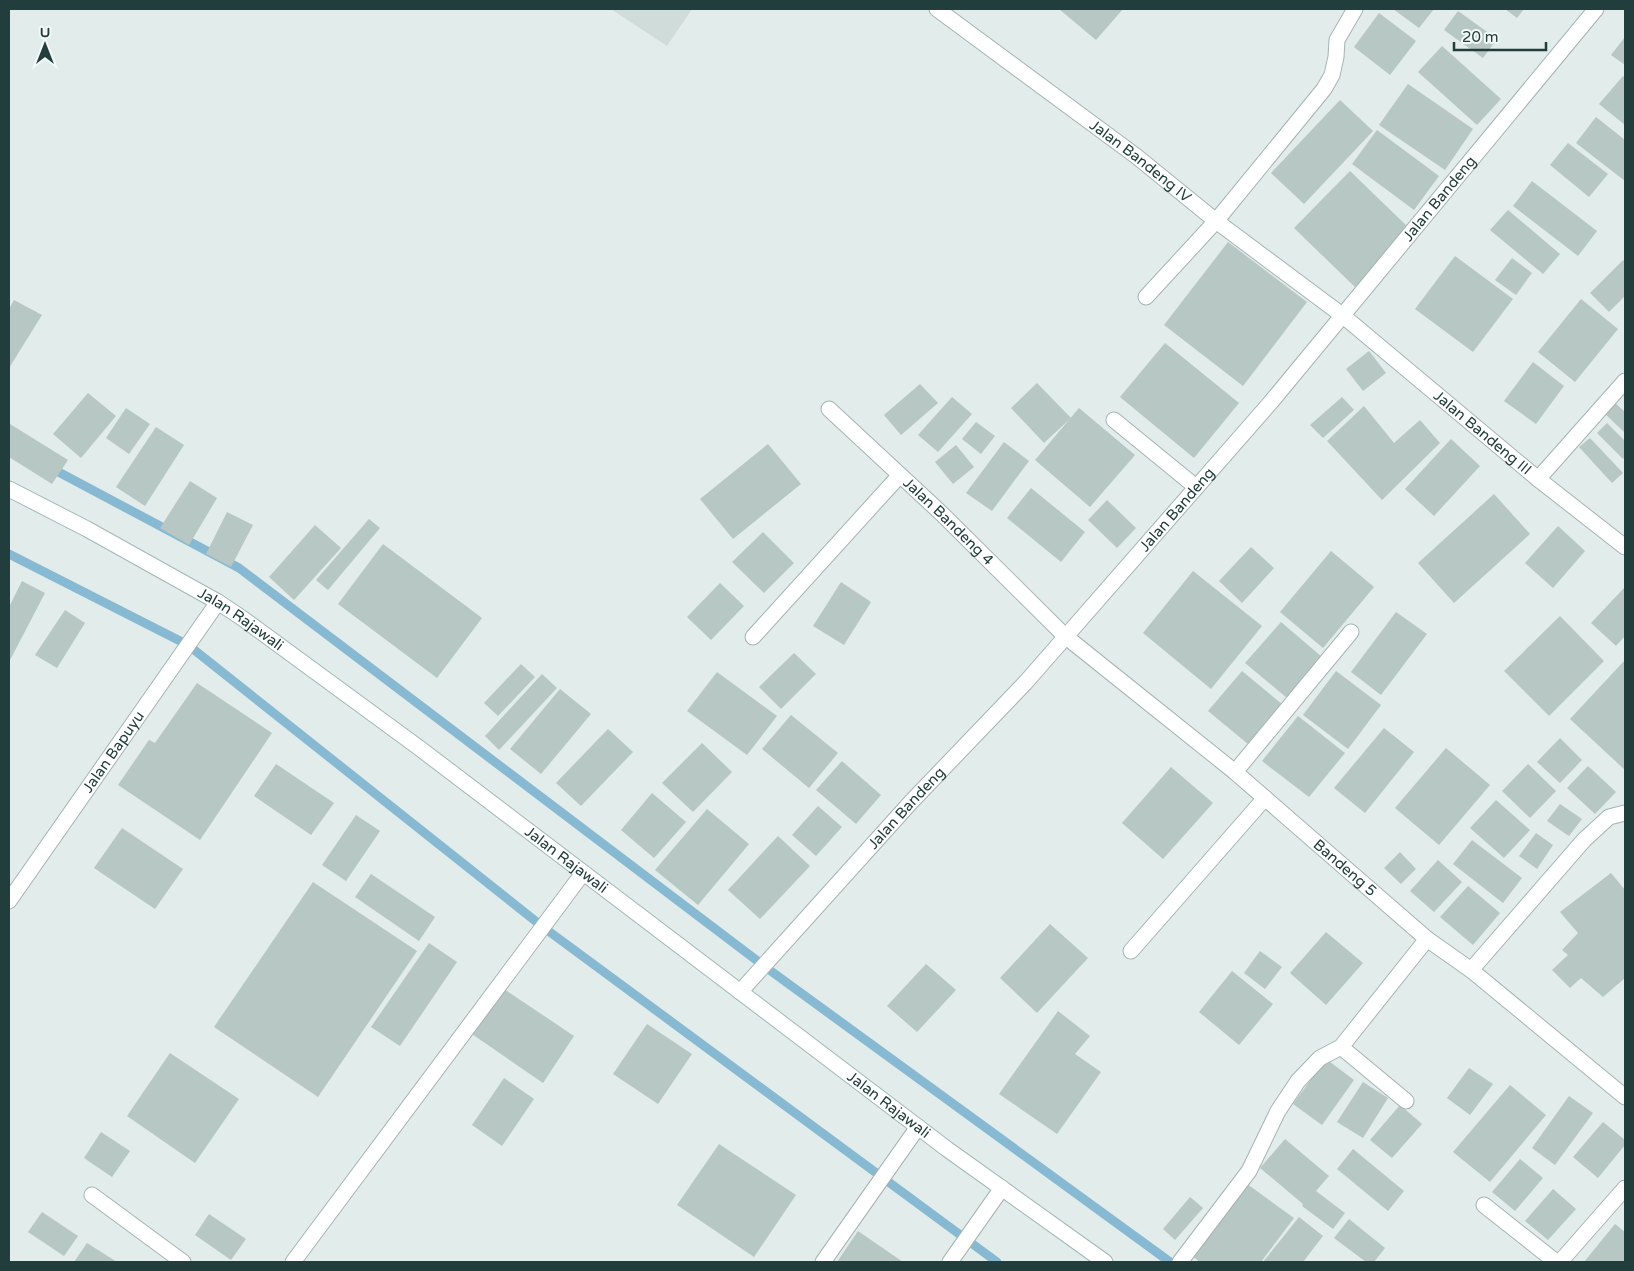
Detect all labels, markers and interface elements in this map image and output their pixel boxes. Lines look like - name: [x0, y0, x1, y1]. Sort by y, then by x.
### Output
- north arrow: [20, 20, 70, 70]
- scale bar: [1454, 20, 1546, 52]
- text: U: [40, 24, 50, 41]
- text: 20 m: [1462, 28, 1499, 46]
- street label: Jalan Bandeng IV: [1086, 116, 1195, 207]
- street label: Jalan Bandeng: [1399, 152, 1480, 245]
- street label: Jalan Bandeng III: [1430, 387, 1535, 479]
- street label: Jalan Bandeng: [1135, 464, 1218, 555]
- street label: Jalan Bandeng 4: [900, 474, 997, 569]
- street label: Jalan Rajawali: [195, 584, 287, 654]
- street label: Jalan Bapuyu: [79, 708, 148, 796]
- street label: Jalan Bandeng: [864, 763, 949, 853]
- street label: Jalan Rajawali: [521, 822, 611, 897]
- street label: Bandeng 5: [1310, 835, 1380, 900]
- street label: Jalan Rajawali: [844, 1067, 934, 1142]

